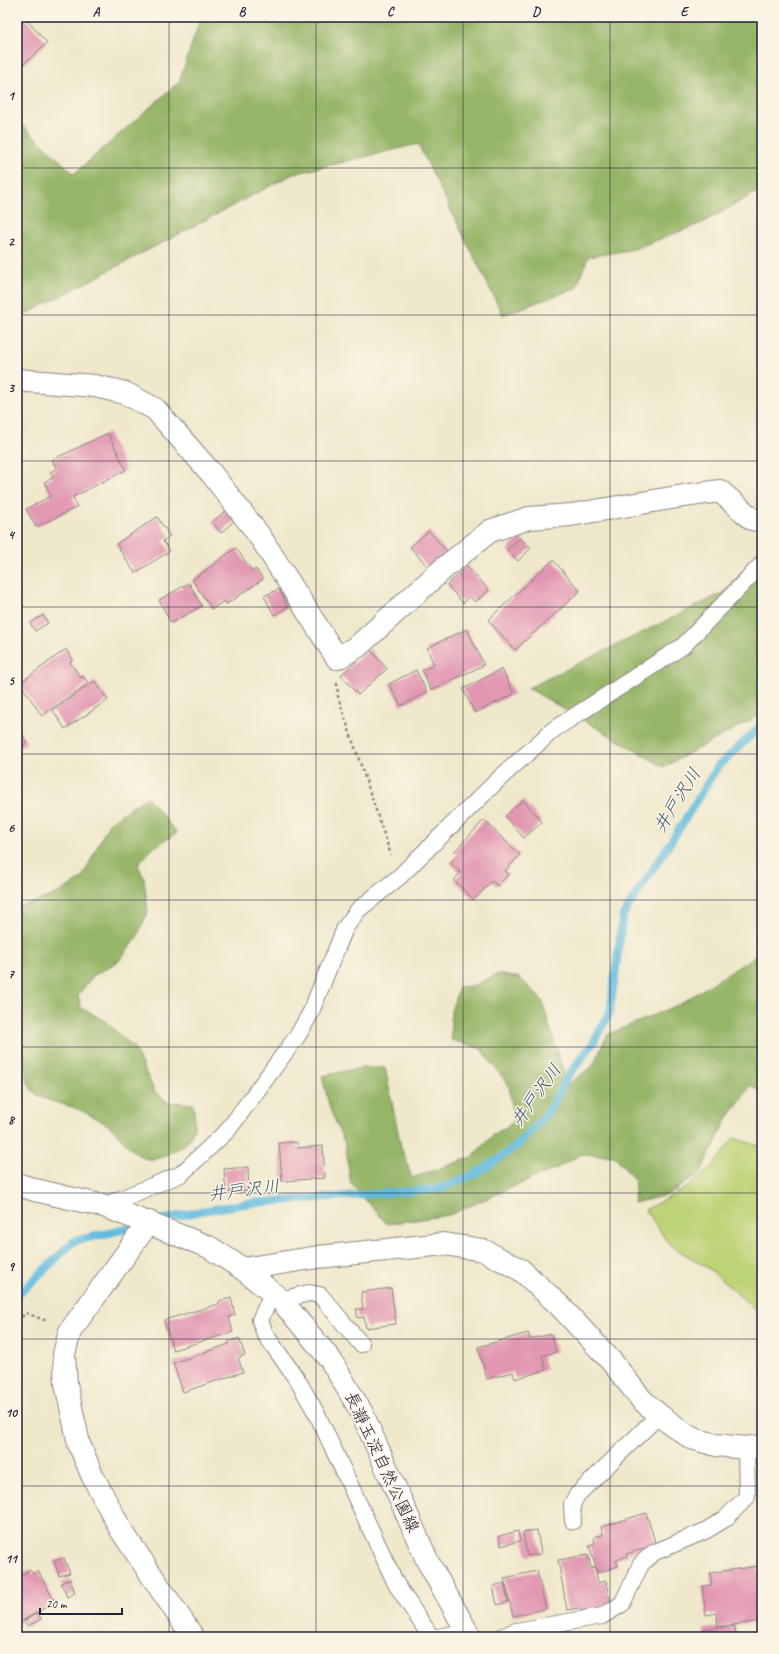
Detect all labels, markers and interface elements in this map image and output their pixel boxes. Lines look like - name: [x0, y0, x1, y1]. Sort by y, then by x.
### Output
- text: A: [93, 4, 101, 20]
- text: B: [239, 4, 247, 20]
- text: C: [387, 4, 395, 20]
- text: D: [532, 4, 541, 20]
- text: E: [681, 4, 690, 20]
- text: 1: [8, 88, 16, 104]
- text: 2: [8, 234, 15, 250]
- text: 3: [8, 380, 15, 396]
- text: 4: [8, 527, 16, 543]
- text: 5: [8, 673, 15, 689]
- water label: 井戸沢川: [649, 764, 705, 836]
- text: 6: [8, 820, 15, 836]
- text: 7: [8, 966, 15, 982]
- water label: 井戸沢川: [506, 1059, 566, 1131]
- text: 8: [8, 1112, 16, 1128]
- water label: 井戸沢川: [207, 1175, 281, 1205]
- text: 9: [8, 1259, 15, 1275]
- street label: 長瀞玉淀自然公園線: [340, 1388, 424, 1536]
- text: 10: [5, 1405, 18, 1421]
- text: 11: [5, 1551, 19, 1567]
- scale bar: [40, 1590, 122, 1616]
- text: 20 m: [46, 1596, 68, 1612]

